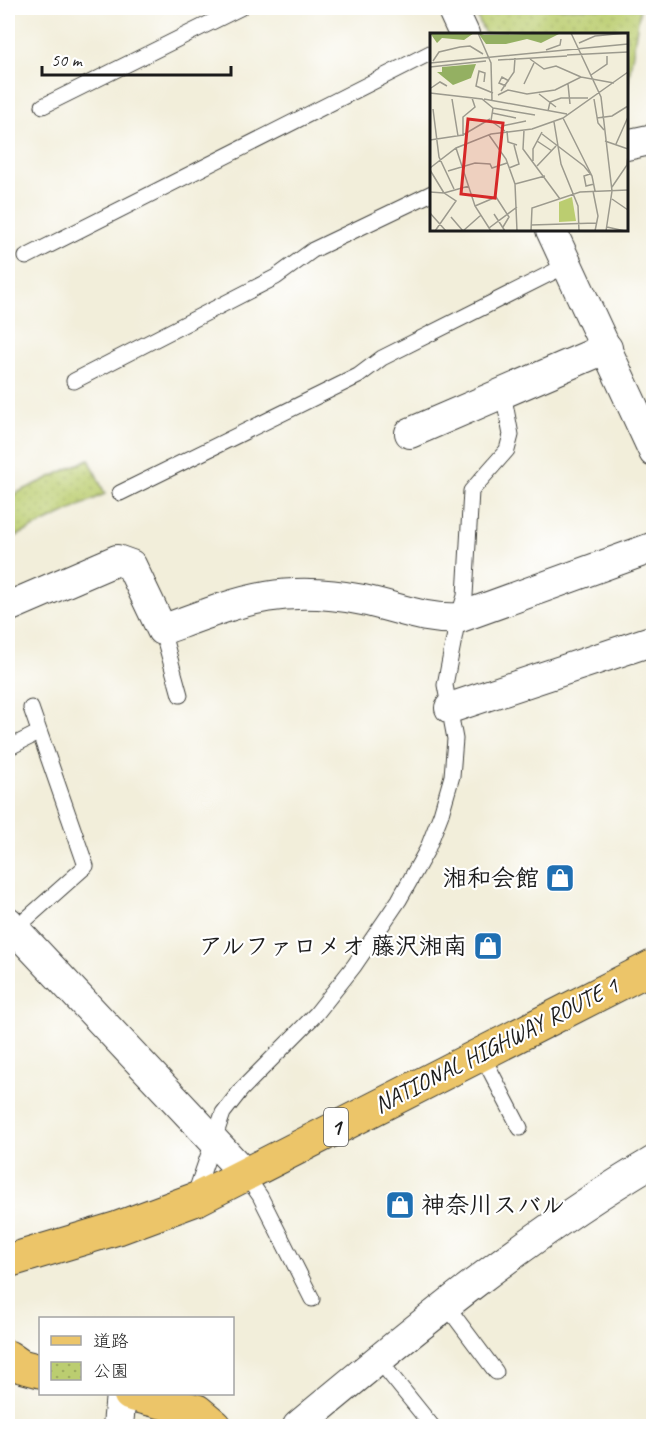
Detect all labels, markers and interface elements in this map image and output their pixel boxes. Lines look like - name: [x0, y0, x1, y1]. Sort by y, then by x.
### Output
- inset map: [430, 33, 628, 231]
- scale bar: [42, 39, 231, 77]
- text: 50 m: [51, 49, 84, 71]
- shop icon: 湘和会館: [544, 862, 576, 894]
- place label: 湘和会館: [443, 863, 539, 893]
- shop icon: アルファロメオ 藤沢湘南: [472, 930, 504, 962]
- place label: アルファロメオ 藤沢湘南: [199, 931, 467, 961]
- street label: NATIONAL HIGHWAY ROUTE 1: [369, 970, 624, 1120]
- road number: 1: [324, 1108, 348, 1146]
- shop icon: 神奈川スバル: [384, 1189, 416, 1221]
- place label: 神奈川スバル: [421, 1190, 565, 1220]
- legend: [39, 1317, 234, 1395]
- text: 道路: [93, 1330, 129, 1352]
- text: 公園: [93, 1360, 129, 1382]

